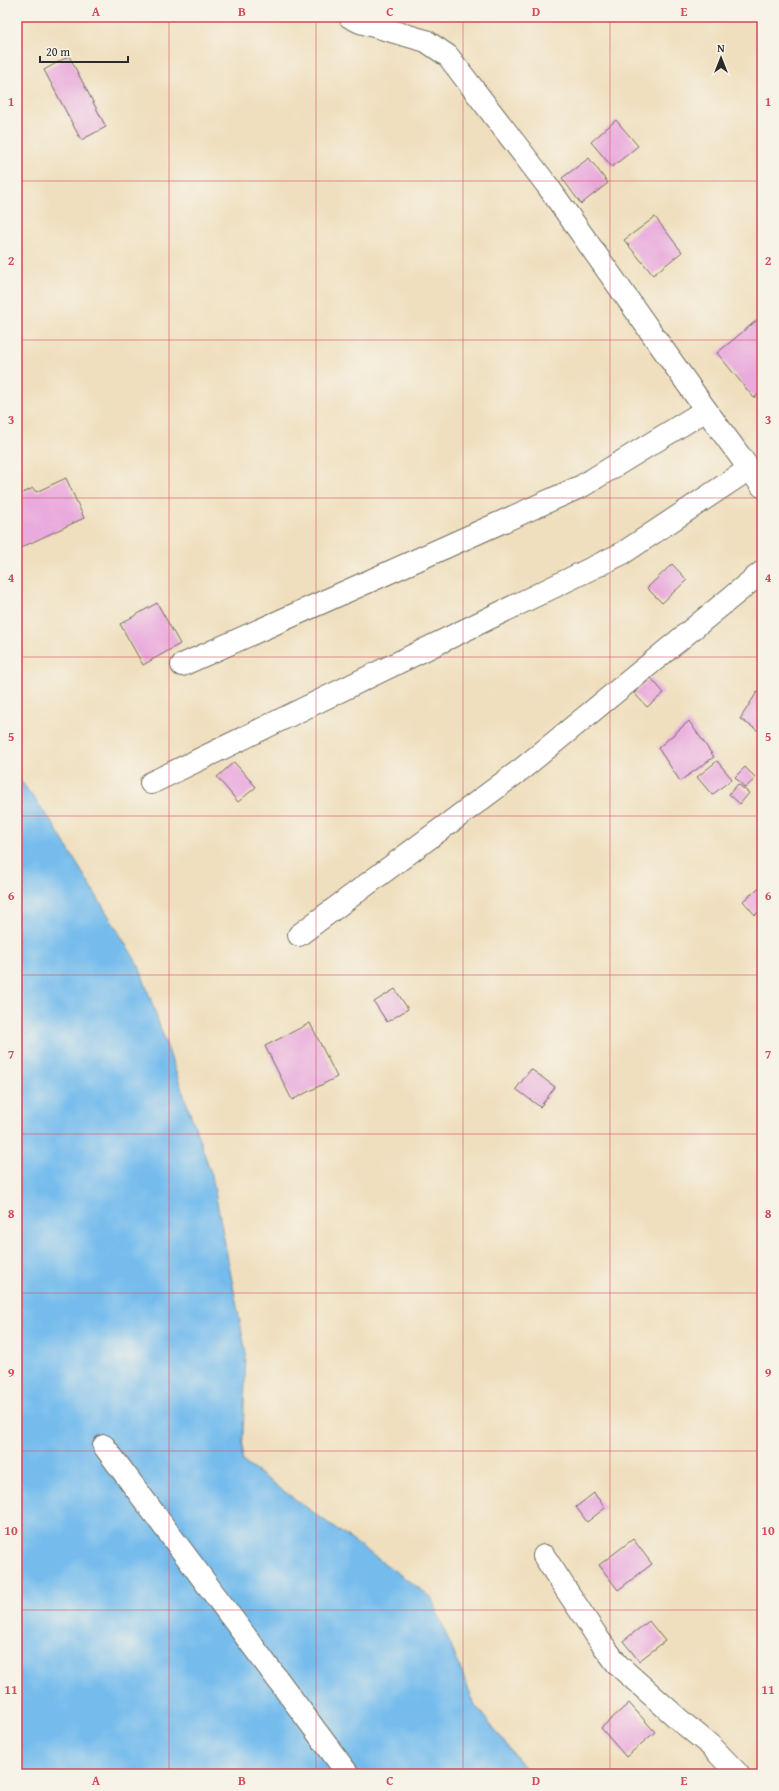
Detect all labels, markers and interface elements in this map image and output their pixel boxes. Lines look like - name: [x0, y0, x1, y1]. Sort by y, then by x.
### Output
- text: A: [92, 2, 101, 21]
- text: B: [238, 2, 246, 21]
- text: C: [386, 2, 394, 21]
- text: D: [532, 2, 540, 21]
- text: E: [681, 2, 688, 21]
- scale bar: [40, 38, 128, 64]
- north arrow: [701, 38, 741, 78]
- text: N: [717, 40, 725, 56]
- text: 20 m: [46, 43, 70, 60]
- text: 1: [8, 92, 14, 111]
- text: 1: [765, 92, 771, 111]
- text: 2: [8, 251, 15, 270]
- text: 2: [765, 251, 772, 270]
- text: 3: [8, 410, 14, 429]
- text: 3: [765, 410, 771, 429]
- text: 4: [8, 568, 15, 587]
- text: 4: [765, 568, 772, 587]
- text: 5: [8, 727, 15, 746]
- text: 5: [765, 727, 772, 746]
- text: 6: [8, 886, 15, 905]
- text: 6: [765, 886, 772, 905]
- text: 7: [8, 1045, 15, 1064]
- text: 7: [765, 1045, 772, 1064]
- text: 8: [8, 1204, 15, 1223]
- text: 8: [765, 1204, 772, 1223]
- text: 9: [8, 1363, 15, 1382]
- text: 9: [765, 1363, 772, 1382]
- text: 10: [4, 1521, 18, 1540]
- text: 10: [761, 1521, 775, 1540]
- text: 11: [4, 1680, 18, 1699]
- text: 11: [761, 1680, 775, 1699]
- text: A: [92, 1771, 101, 1790]
- text: B: [238, 1771, 246, 1790]
- text: C: [386, 1771, 394, 1790]
- text: D: [532, 1771, 540, 1790]
- text: E: [681, 1771, 688, 1790]

